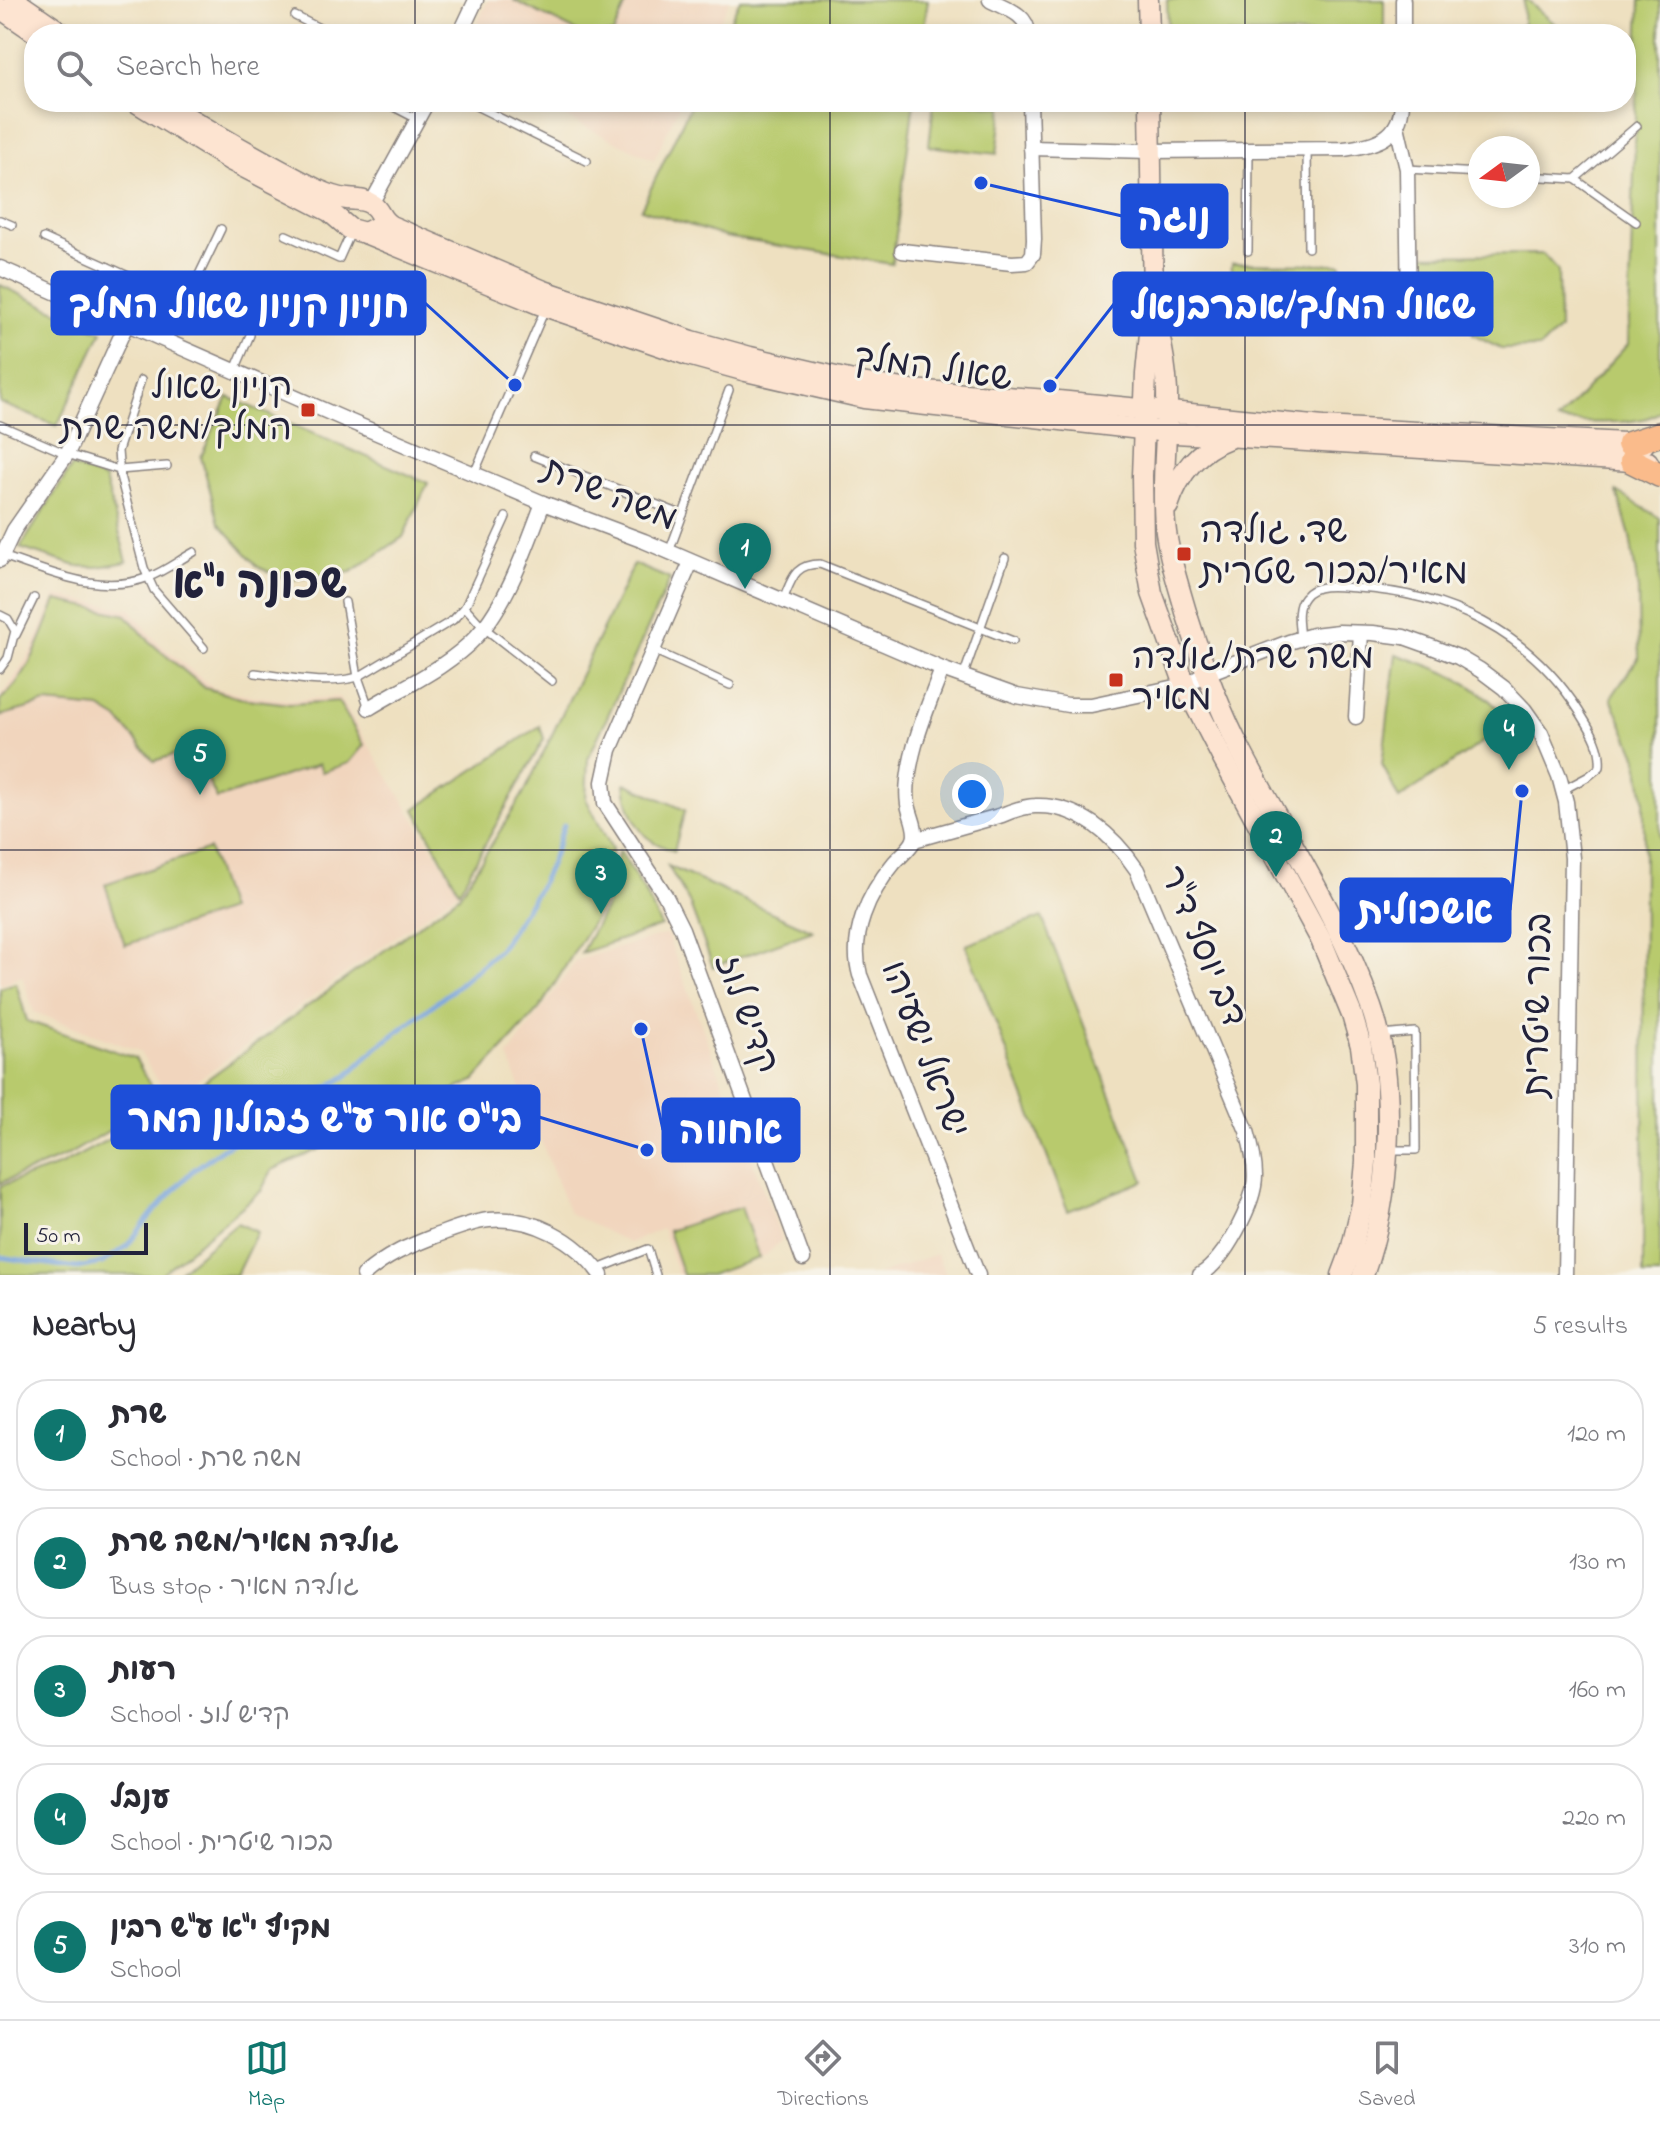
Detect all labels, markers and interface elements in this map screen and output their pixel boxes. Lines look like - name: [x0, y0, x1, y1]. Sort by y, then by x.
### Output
- search box: [24, 24, 1636, 112]
- icon: search: [52, 46, 96, 90]
- text: Search here: [116, 46, 260, 90]
- north arrow: [1468, 136, 1540, 208]
- callout: נוגה: [1122, 185, 1227, 247]
- text: נוגה: [1137, 193, 1211, 249]
- callout: חניון קניון שאול המלך: [52, 272, 425, 334]
- callout: שאול המלך/אברבנאל: [1114, 273, 1492, 335]
- text: חניון קניון שאול המלך: [69, 280, 409, 336]
- text: שאול המלך/אברבנאל: [1130, 281, 1476, 337]
- street label: שאול המלך: [851, 333, 1015, 407]
- place label: קניון שאול המלך/משה שרת: [58, 363, 292, 457]
- marker: קניון שאול המלך/משה שרת: [299, 401, 317, 419]
- street label: משה שרת: [532, 444, 684, 547]
- place label: שד. גולדה מאיר/בכור שטרית: [1198, 507, 1468, 601]
- pin: 1: [719, 523, 771, 589]
- marker: שד. גולדה מאיר/בכור שטרית: [1175, 545, 1193, 563]
- district label: שכונה י"א: [173, 554, 347, 618]
- place label: משה שרת/גולדה מאיר: [1132, 633, 1374, 727]
- marker: משה שרת/גולדה מאיר: [1107, 671, 1125, 689]
- pin: 4: [1483, 704, 1535, 770]
- pin: 5: [174, 729, 226, 795]
- your location: [952, 774, 992, 814]
- pin: 2: [1250, 811, 1302, 877]
- pin: 3: [575, 848, 627, 914]
- street label: דב יוסף ד"ר: [1143, 858, 1259, 1036]
- callout: אשכולית: [1341, 879, 1510, 941]
- text: אשכולית: [1354, 886, 1493, 942]
- street label: בכור שיטרית: [1512, 912, 1568, 1100]
- street label: קדיש לוז: [699, 947, 791, 1081]
- street label: ישראל ישעיהו: [865, 953, 981, 1147]
- callout: בי"ס אור ע"ש זבולון המר: [112, 1086, 539, 1148]
- text: בי"ס אור ע"ש זבולון המר: [128, 1094, 522, 1150]
- callout: אחווה: [663, 1099, 799, 1161]
- text: אחווה: [679, 1106, 783, 1162]
- scale bar: [24, 1219, 148, 1255]
- text: 50 m: [36, 1221, 81, 1253]
- text: Nearby: [32, 1302, 136, 1352]
- text: 5 results: [1533, 1308, 1628, 1346]
- text: שרת: [110, 1394, 167, 1438]
- text: 1: [56, 1416, 64, 1454]
- text: 120 m: [1567, 1416, 1626, 1454]
- text: School · משה שרת: [110, 1441, 302, 1479]
- text: גולדה מאיר/משה שרת: [110, 1522, 399, 1566]
- text: 2: [54, 1544, 66, 1582]
- text: 130 m: [1569, 1544, 1626, 1582]
- text: Bus stop · גולדה מאיר: [110, 1569, 359, 1607]
- text: רעות: [110, 1650, 176, 1694]
- text: 3: [55, 1672, 65, 1710]
- text: 160 m: [1568, 1672, 1626, 1710]
- text: School · קדיש לוז: [110, 1697, 290, 1735]
- text: ענבל: [110, 1778, 170, 1822]
- text: 4: [55, 1800, 65, 1838]
- text: 220 m: [1562, 1800, 1626, 1838]
- text: School · בכור שיטרית: [110, 1825, 333, 1863]
- text: מקיף י"א ע"ש רבין: [110, 1908, 331, 1952]
- text: 5: [53, 1928, 67, 1966]
- text: 310 m: [1569, 1928, 1626, 1966]
- text: School: [110, 1952, 181, 1990]
- tab: Map: [245, 2036, 289, 2116]
- tab: Directions: [778, 2036, 869, 2116]
- tab: Saved: [1358, 2036, 1415, 2116]

